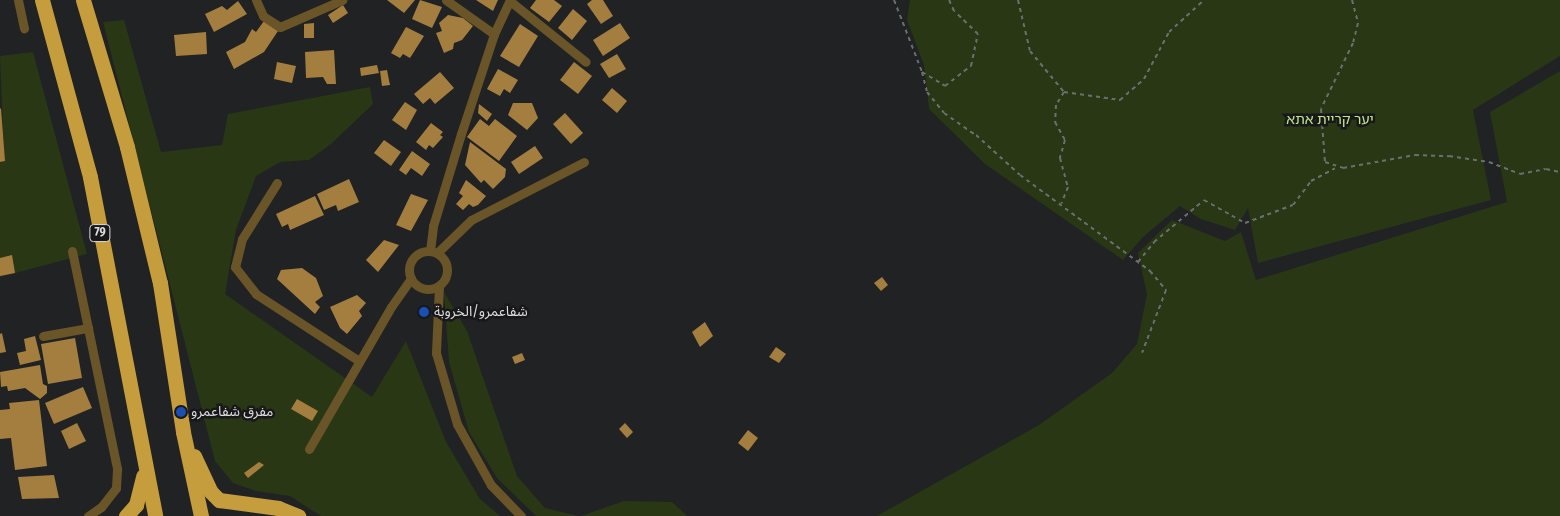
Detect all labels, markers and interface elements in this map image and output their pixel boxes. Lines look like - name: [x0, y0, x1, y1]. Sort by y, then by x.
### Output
- park label: יער קריית אתא: [1286, 112, 1374, 128]
- road number: 79: [89, 224, 111, 242]
- place label: شفاعمرو/الخروبة: [434, 304, 528, 320]
- marker: شفاعمرو/الخروبة: [418, 306, 430, 318]
- place label: مفرق شفاعمرو: [191, 404, 273, 420]
- marker: مفرق شفاعمرو: [175, 406, 187, 418]

